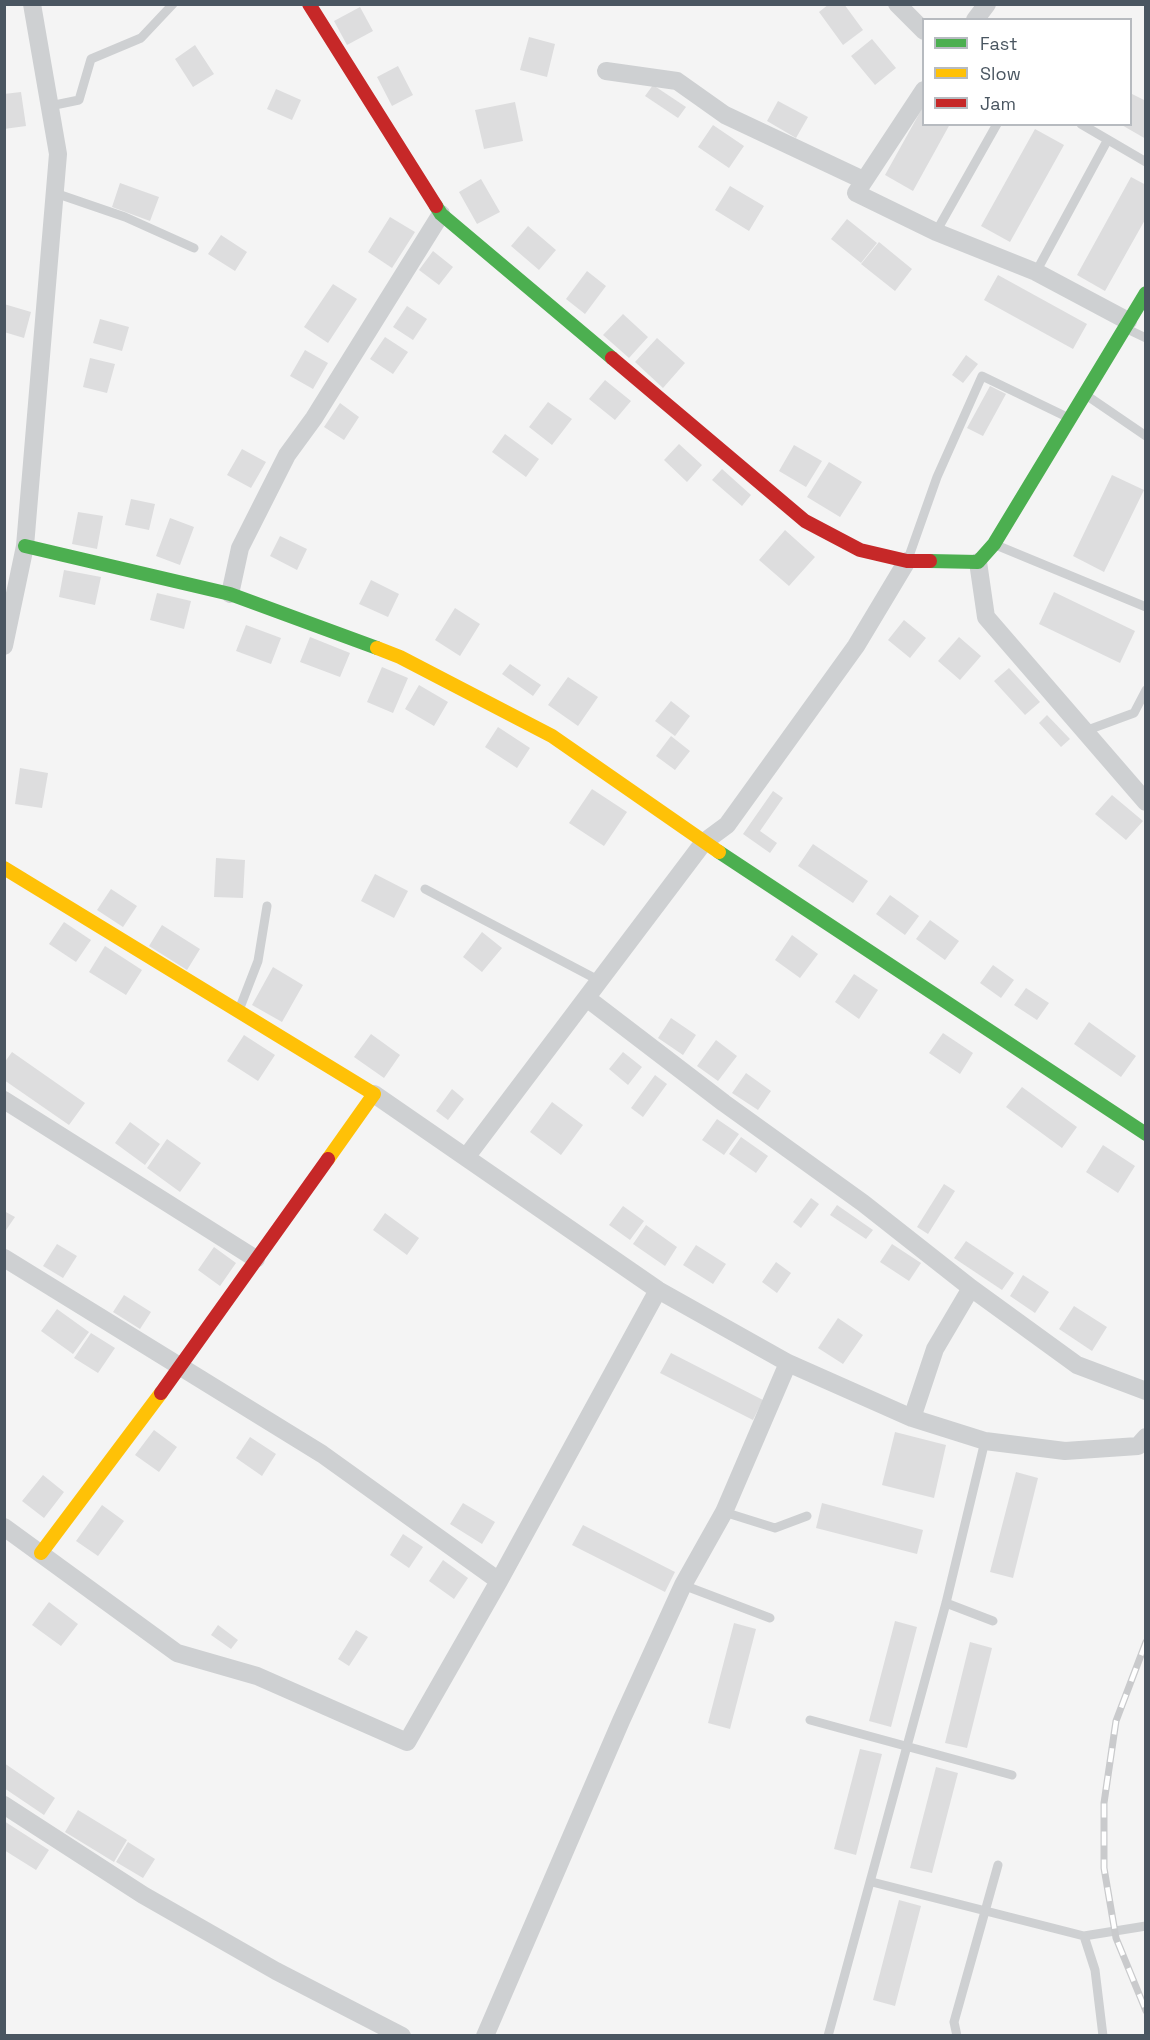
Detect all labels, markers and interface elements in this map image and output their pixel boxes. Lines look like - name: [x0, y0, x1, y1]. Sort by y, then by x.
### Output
- legend: [922, 18, 1132, 126]
- text: Fast: [980, 32, 1017, 55]
- text: Slow: [980, 62, 1021, 85]
- text: Jam: [980, 92, 1016, 115]

